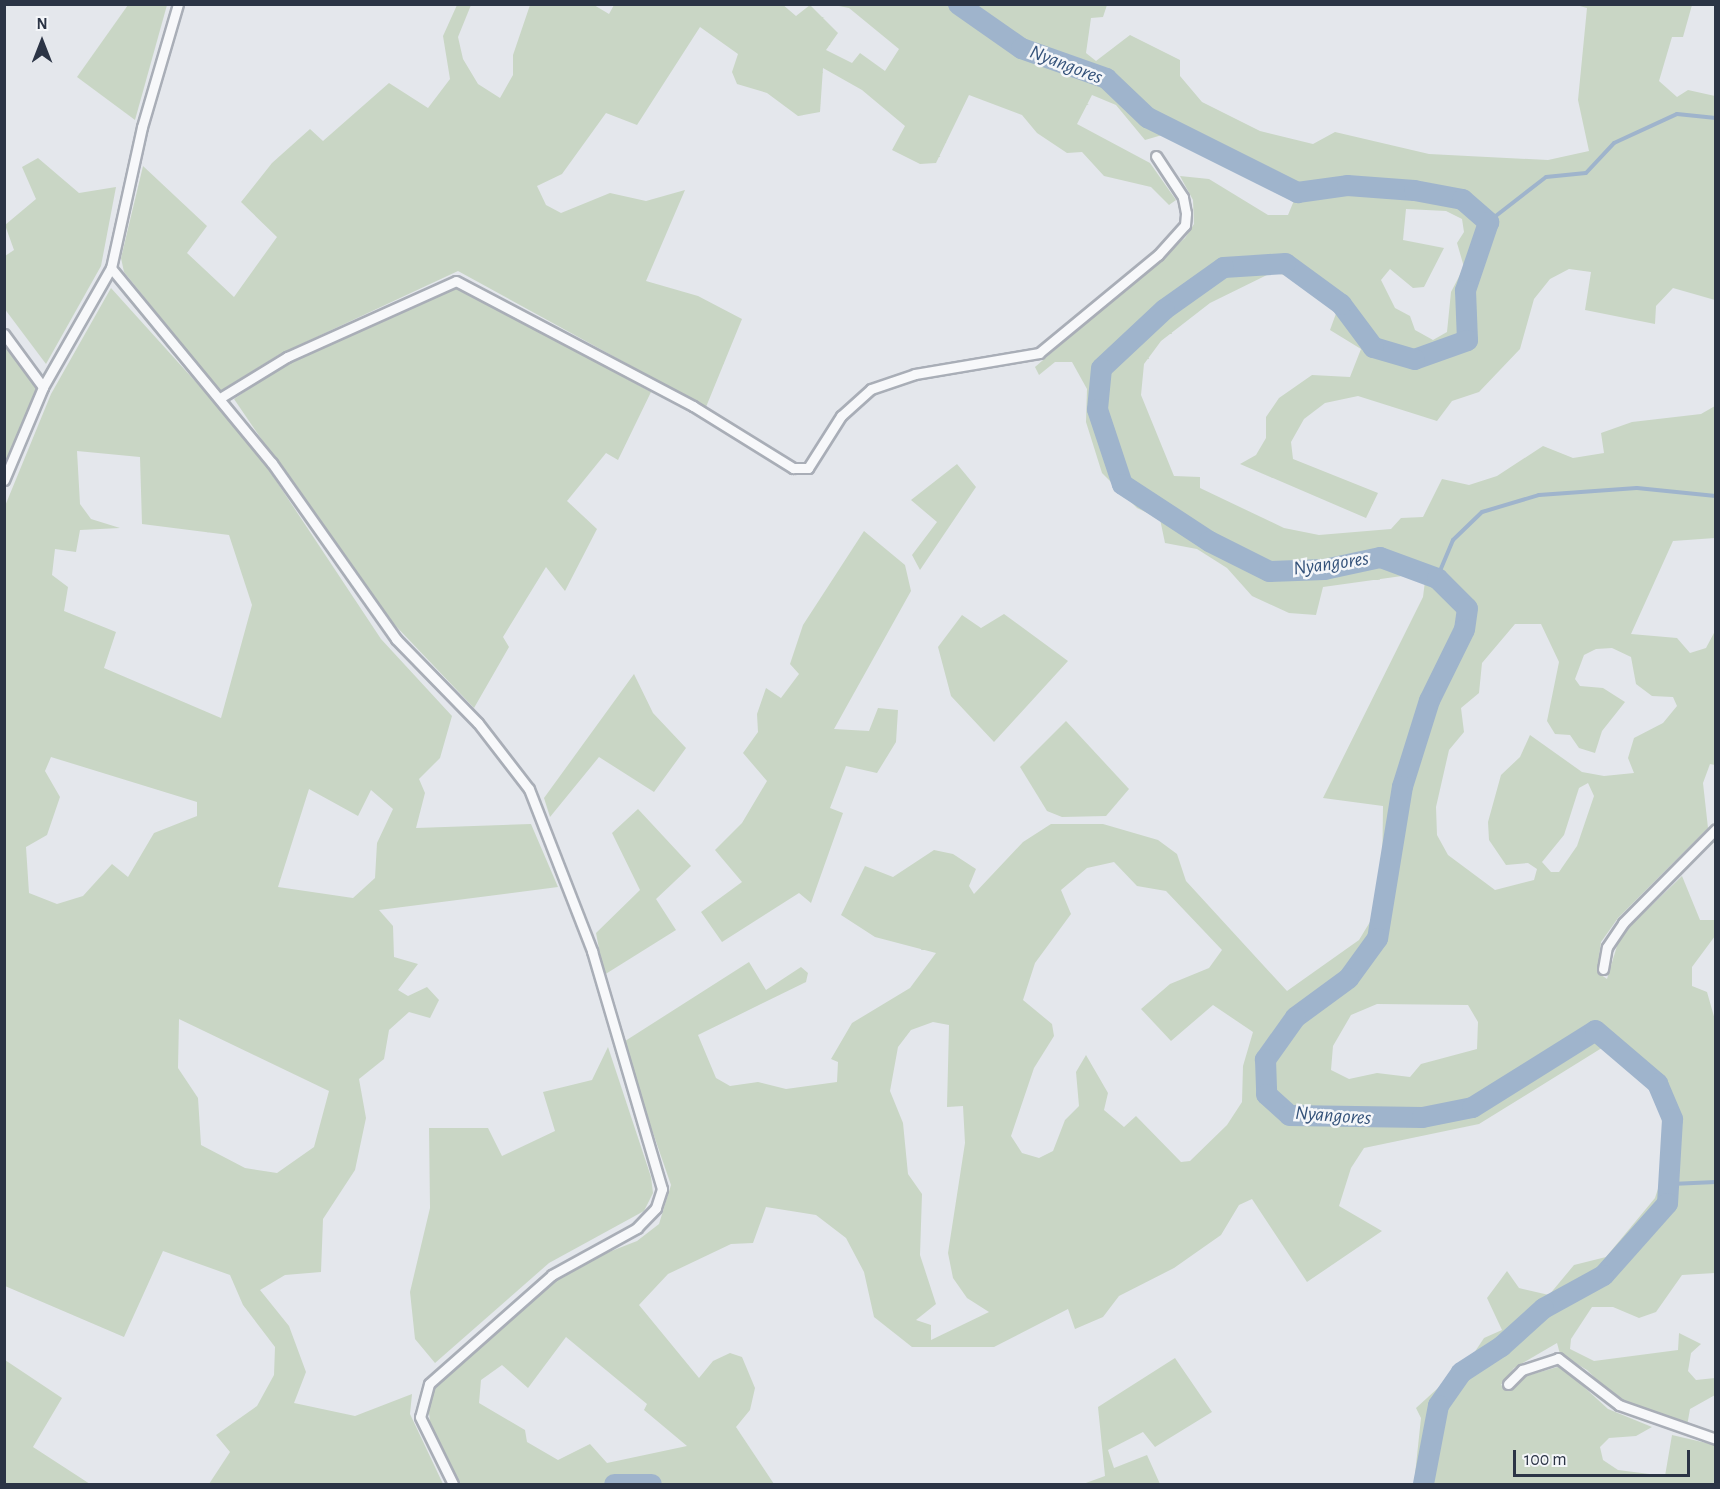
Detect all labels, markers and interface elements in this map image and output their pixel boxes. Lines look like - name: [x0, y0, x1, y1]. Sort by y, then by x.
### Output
- north arrow: [12, 12, 72, 72]
- text: N: [36, 16, 48, 32]
- water label: Nyangores: [1026, 40, 1106, 90]
- water label: Nyangores: [1292, 547, 1370, 581]
- water label: Nyangores: [1294, 1101, 1372, 1131]
- scale bar: [1516, 1438, 1693, 1476]
- text: 100 m: [1524, 1451, 1567, 1469]

